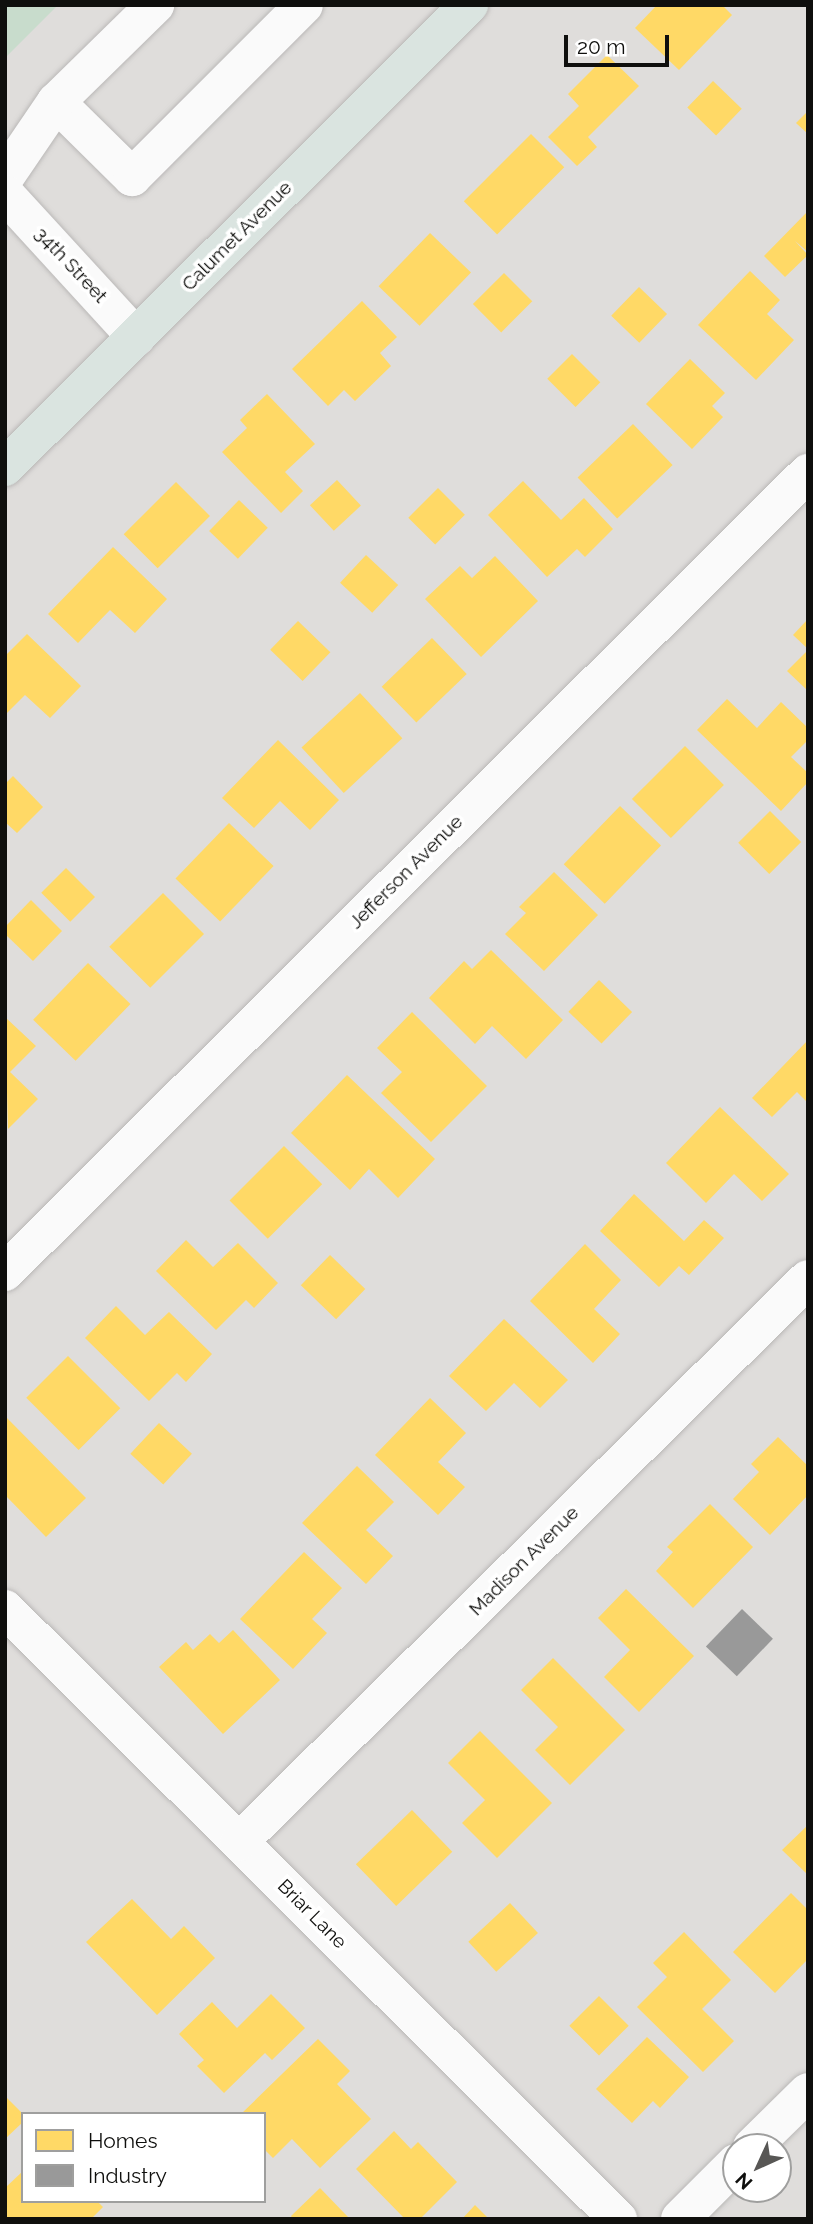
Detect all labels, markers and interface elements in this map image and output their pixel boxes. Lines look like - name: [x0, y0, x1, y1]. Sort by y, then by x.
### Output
- scale bar: [568, 21, 673, 65]
- text: 20 m: [577, 34, 625, 59]
- street label: Calumet Avenue: [177, 176, 297, 296]
- street label: 34th Street: [30, 222, 112, 308]
- street label: Jefferson Avenue: [344, 810, 468, 934]
- street label: Madison Avenue: [464, 1501, 584, 1621]
- street label: Briar Lane: [272, 1874, 352, 1954]
- legend: [21, 2112, 266, 2203]
- text: Homes: [88, 2128, 158, 2153]
- north arrow: [722, 2133, 792, 2203]
- text: Industry: [88, 2163, 167, 2188]
- text: N: [731, 2169, 756, 2194]

